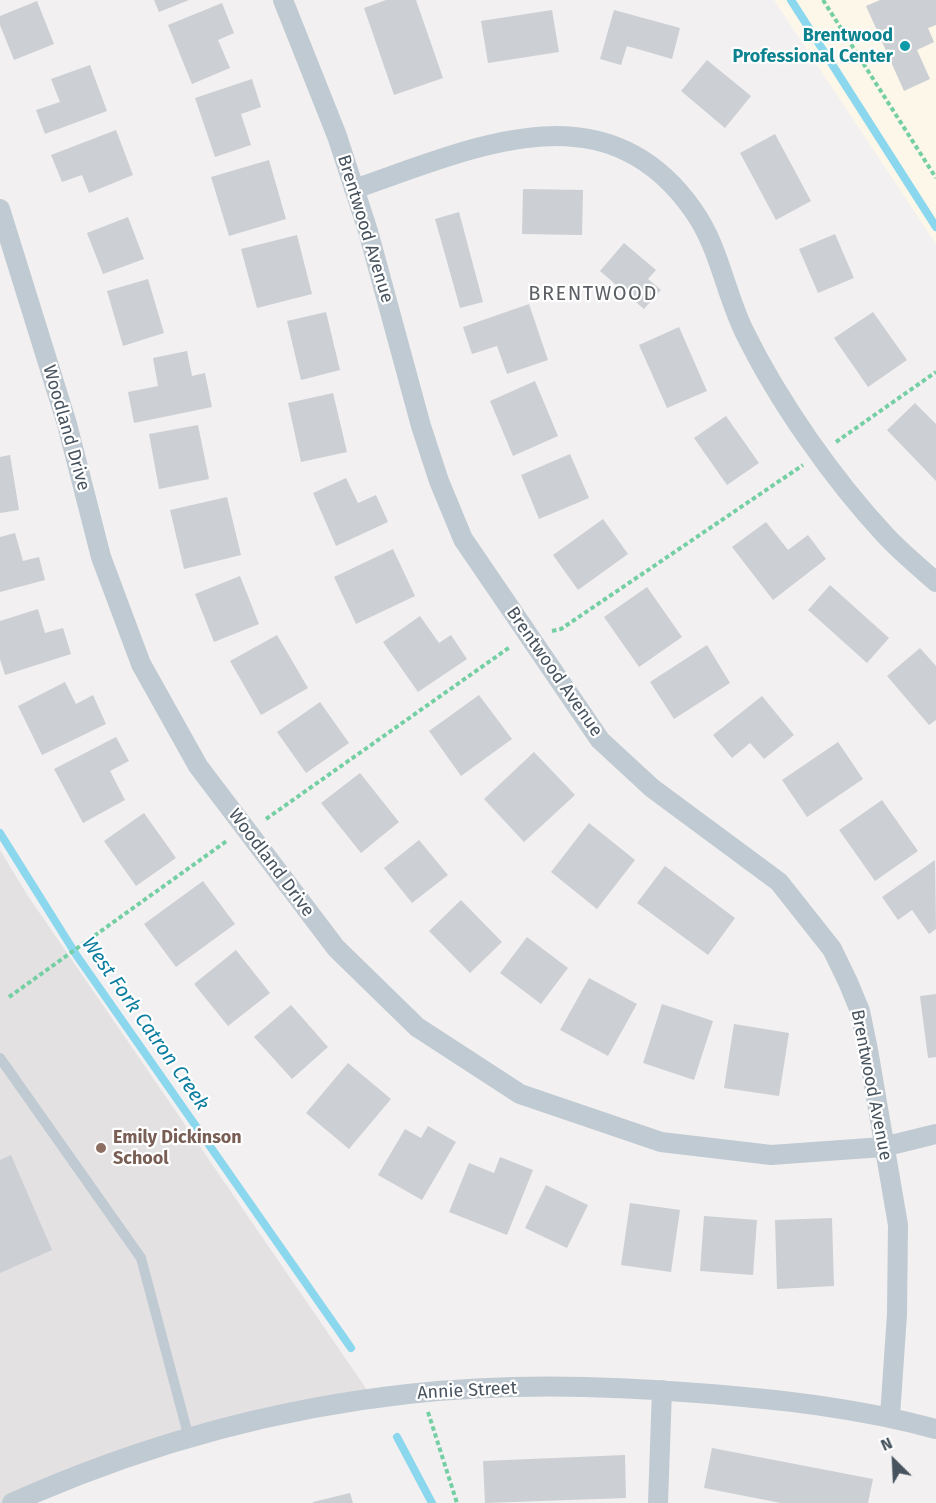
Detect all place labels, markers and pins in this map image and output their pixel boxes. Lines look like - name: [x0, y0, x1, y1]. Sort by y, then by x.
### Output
- place label: Brentwood Professional Center: [733, 25, 893, 68]
- marker: Brentwood Professional Center: [898, 39, 912, 53]
- place label: Emily Dickinson School: [113, 1127, 242, 1170]
- marker: Emily Dickinson School: [94, 1141, 108, 1155]

